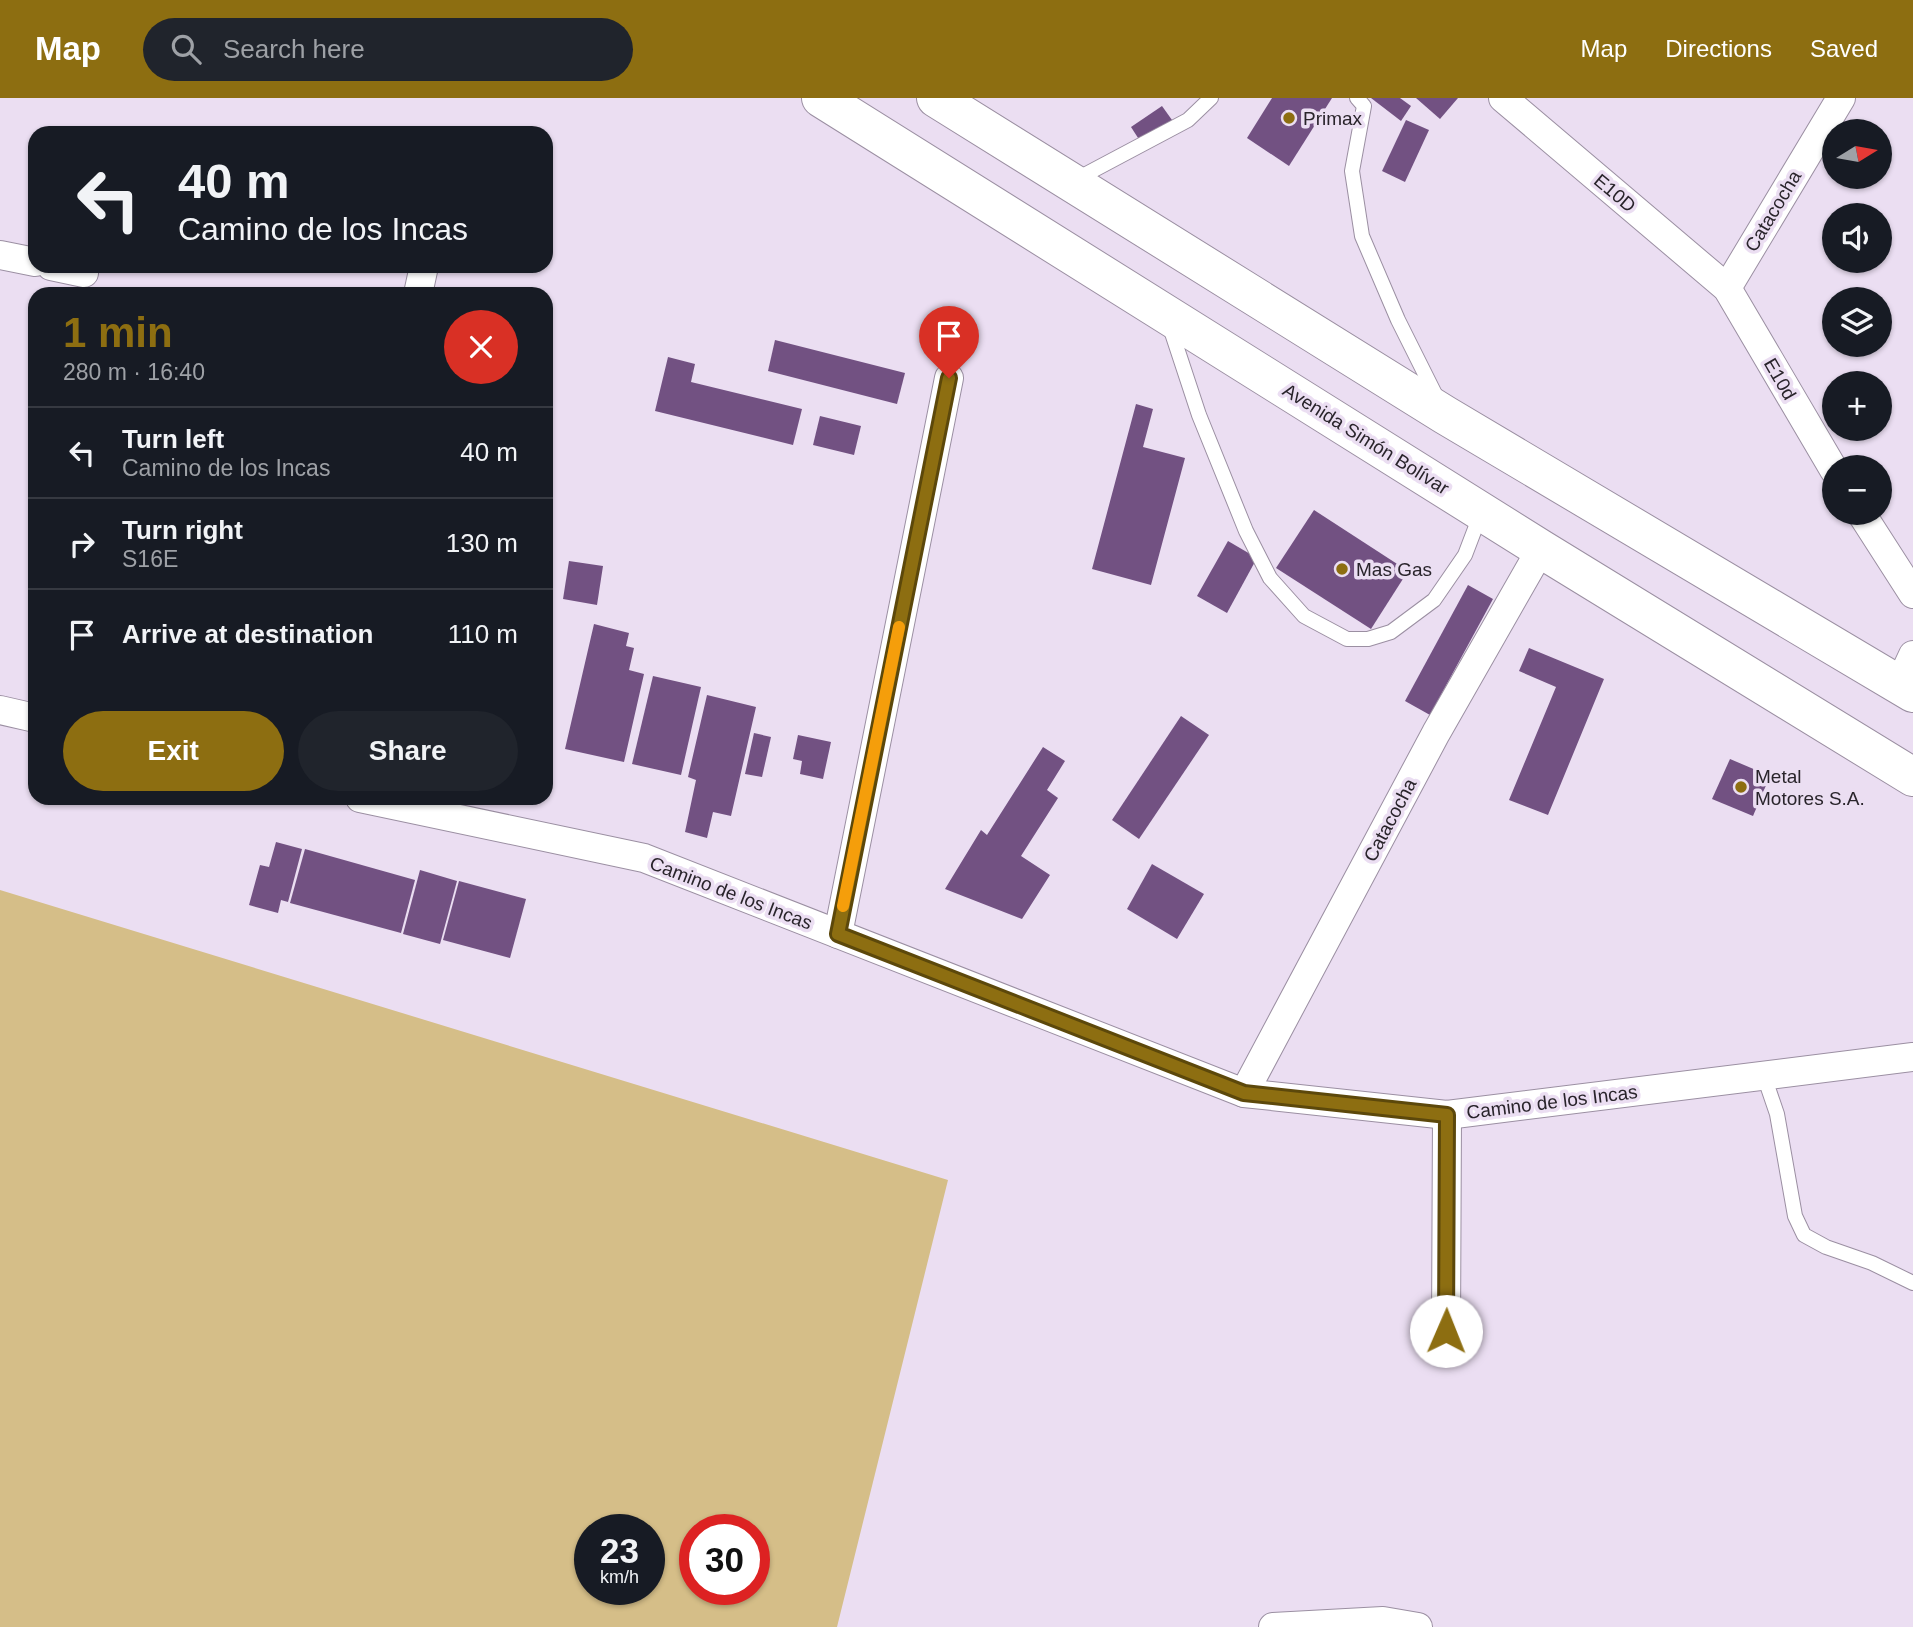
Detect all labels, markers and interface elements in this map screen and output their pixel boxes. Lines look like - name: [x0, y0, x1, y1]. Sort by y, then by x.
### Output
- search box: [143, 18, 633, 81]
- text: Map: [35, 30, 101, 67]
- icon: search: [167, 30, 205, 68]
- text: Search here: [223, 34, 365, 64]
- text: Map: [1581, 35, 1627, 62]
- text: Directions: [1665, 35, 1772, 62]
- text: Saved: [1810, 35, 1878, 62]
- place label: Primax: [1303, 108, 1363, 129]
- marker: Primax: [1281, 110, 1297, 126]
- north arrow: [1822, 119, 1892, 189]
- map controls: [1822, 119, 1892, 525]
- icon: left: [63, 154, 154, 245]
- text: 40 m: [178, 154, 290, 208]
- street label: Catacocha: [1741, 166, 1806, 255]
- street label: E10D: [1590, 170, 1640, 216]
- button: sound: [1822, 203, 1892, 273]
- text: Camino de los Incas: [178, 211, 468, 247]
- button: layers: [1822, 287, 1892, 357]
- pin: [919, 306, 979, 378]
- text: 1 min: [63, 309, 173, 356]
- button: close: [444, 310, 518, 384]
- icon: arrive: [930, 317, 968, 355]
- street label: E10d: [1760, 355, 1800, 403]
- text: 280 m · 16:40: [63, 359, 205, 385]
- button: +: [1822, 371, 1892, 441]
- street label: Avenida Simón Bolívar: [1279, 379, 1453, 499]
- text: Turn left: [122, 424, 224, 454]
- icon: left: [63, 434, 101, 472]
- text: 40 m: [460, 437, 518, 467]
- text: Camino de los Incas: [122, 455, 330, 481]
- button: −: [1822, 455, 1892, 525]
- text: Turn right: [122, 515, 243, 545]
- icon: right: [63, 525, 101, 563]
- text: 130 m: [446, 528, 518, 558]
- text: S16E: [122, 546, 178, 572]
- place label: Mas Gas: [1356, 559, 1432, 580]
- marker: Mas Gas: [1334, 561, 1350, 577]
- icon: arrive: [63, 616, 101, 654]
- text: Arrive at destination: [122, 619, 373, 649]
- text: 110 m: [448, 619, 518, 649]
- button: Exit: [63, 711, 284, 791]
- button: Share: [298, 711, 518, 791]
- place label: Metal Motores S.A.: [1755, 766, 1865, 809]
- street label: Catacocha: [1359, 775, 1421, 865]
- marker: Metal Motores S.A.: [1733, 779, 1749, 795]
- street label: Camino de los Incas: [647, 852, 815, 934]
- street label: Camino de los Incas: [1465, 1081, 1639, 1123]
- position arrow: [1409, 1294, 1483, 1368]
- speed limit sign: 30: [679, 1514, 770, 1605]
- text: 23: [600, 1531, 639, 1570]
- text: km/h: [600, 1567, 639, 1587]

